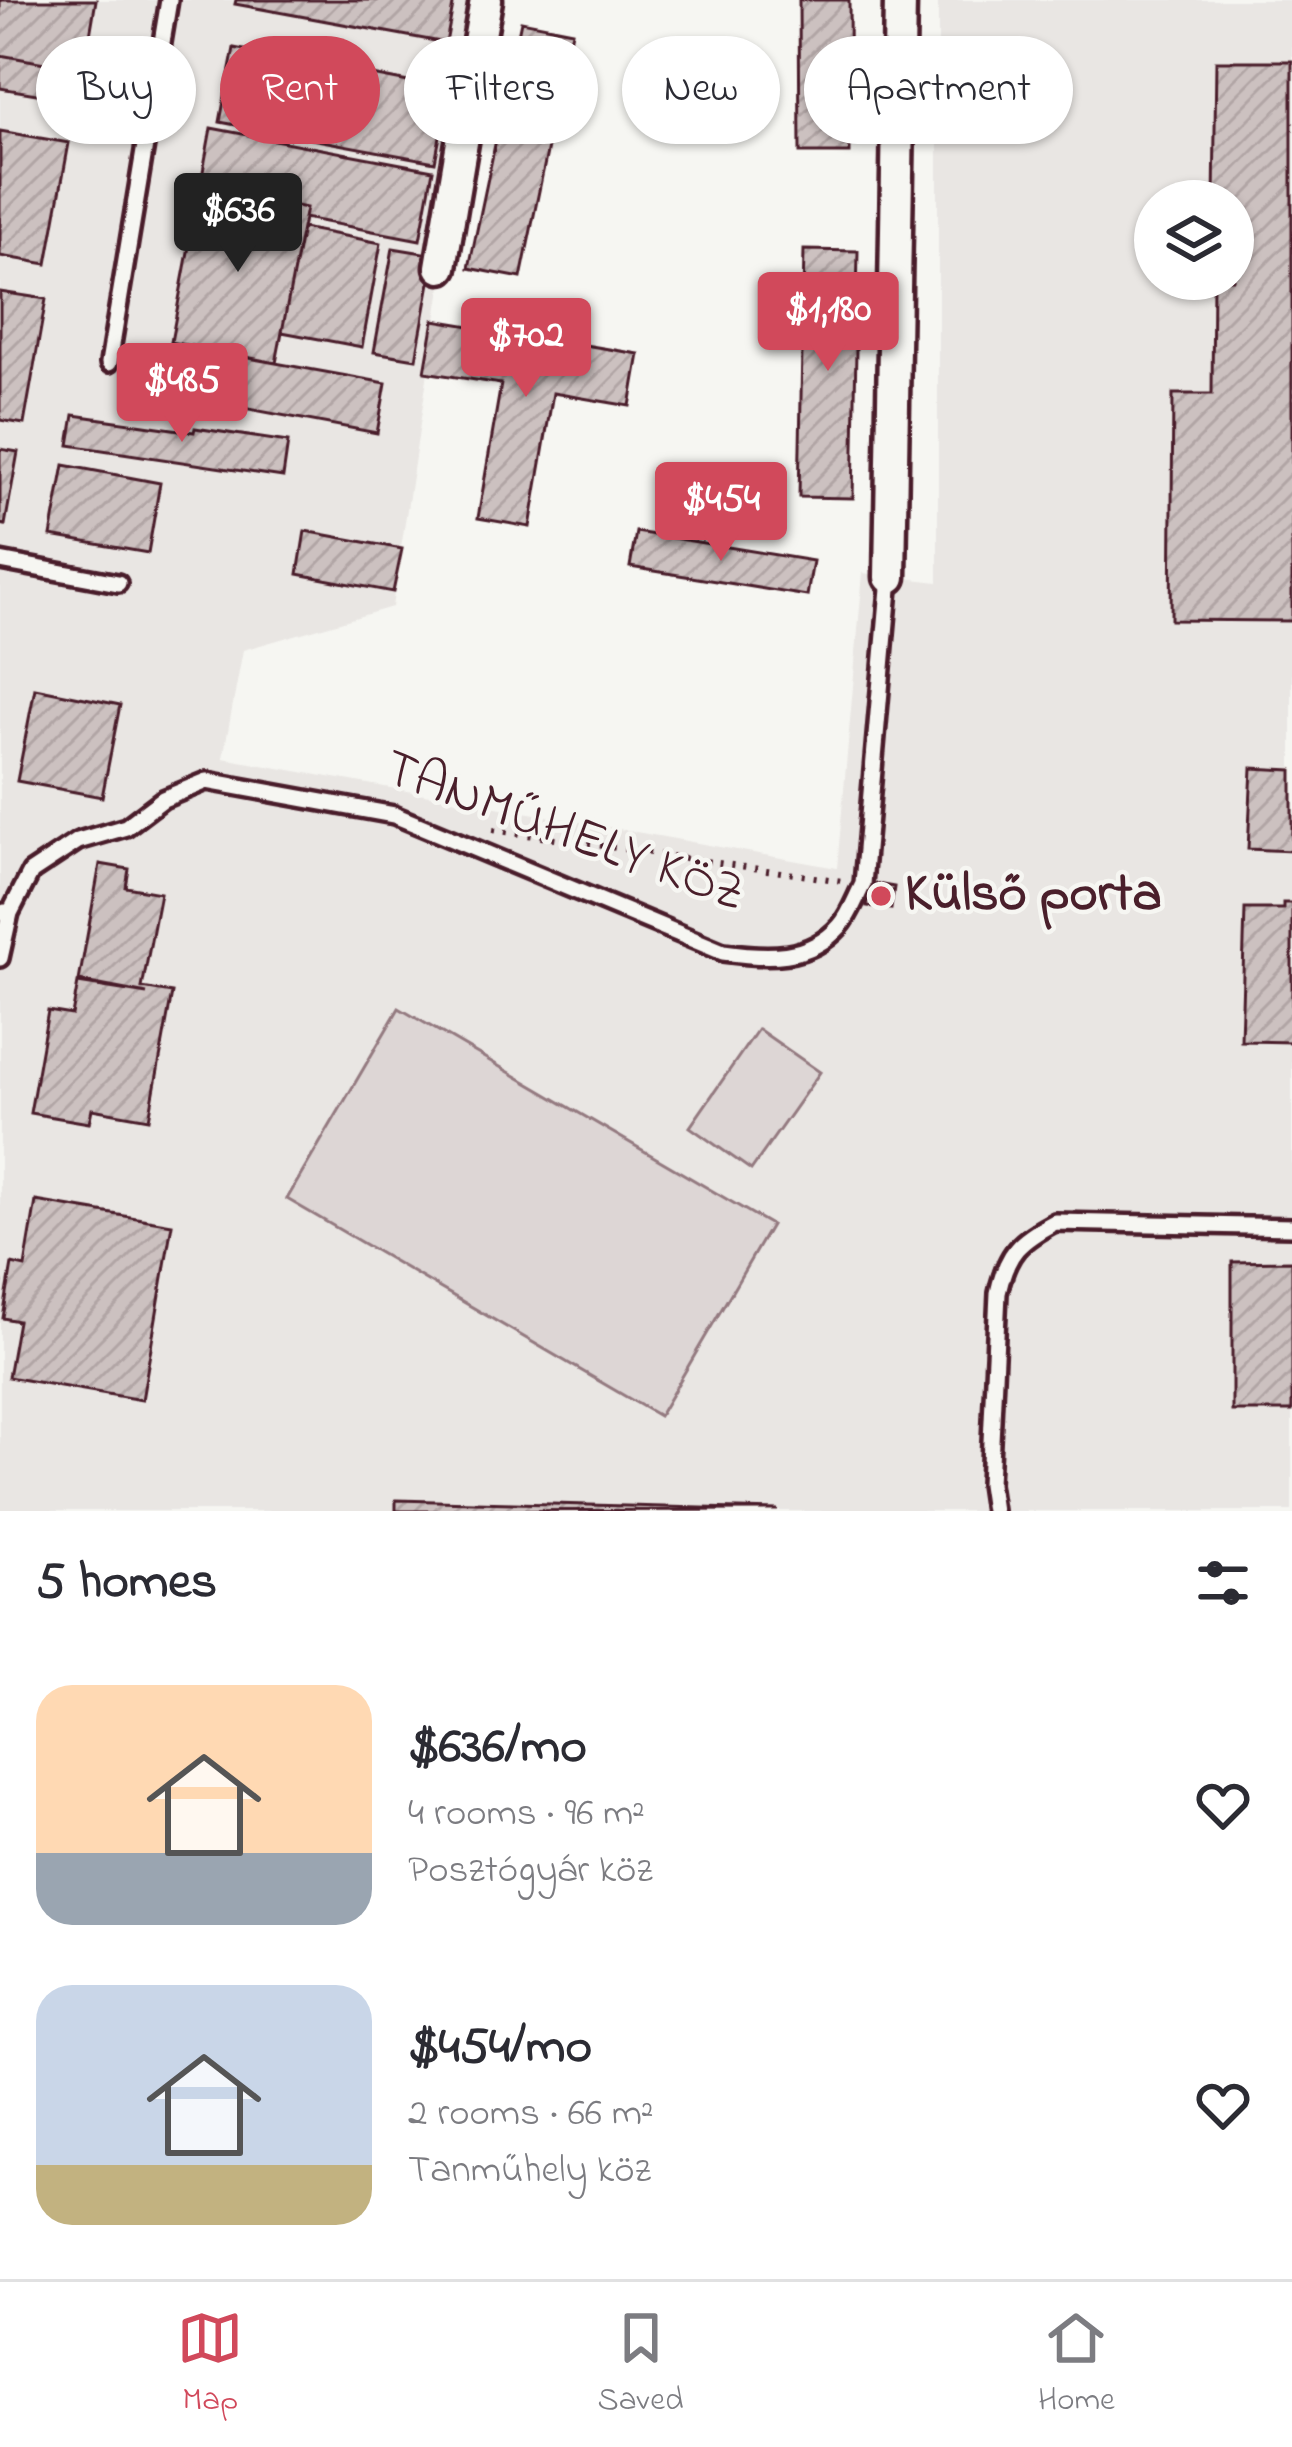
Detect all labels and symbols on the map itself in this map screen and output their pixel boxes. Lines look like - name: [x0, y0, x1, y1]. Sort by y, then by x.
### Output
- pin: $636: [167, 173, 309, 275]
- pin: $1,180: [730, 272, 926, 374]
- pin: $702: [455, 298, 597, 400]
- pin: $485: [111, 343, 253, 445]
- pin: $454: [650, 462, 792, 564]
- street label: TANMŰHELY KÖZ: [372, 731, 756, 935]
- place label: Külső porta: [905, 857, 1162, 935]
- marker: Külső porta: [868, 883, 894, 909]

